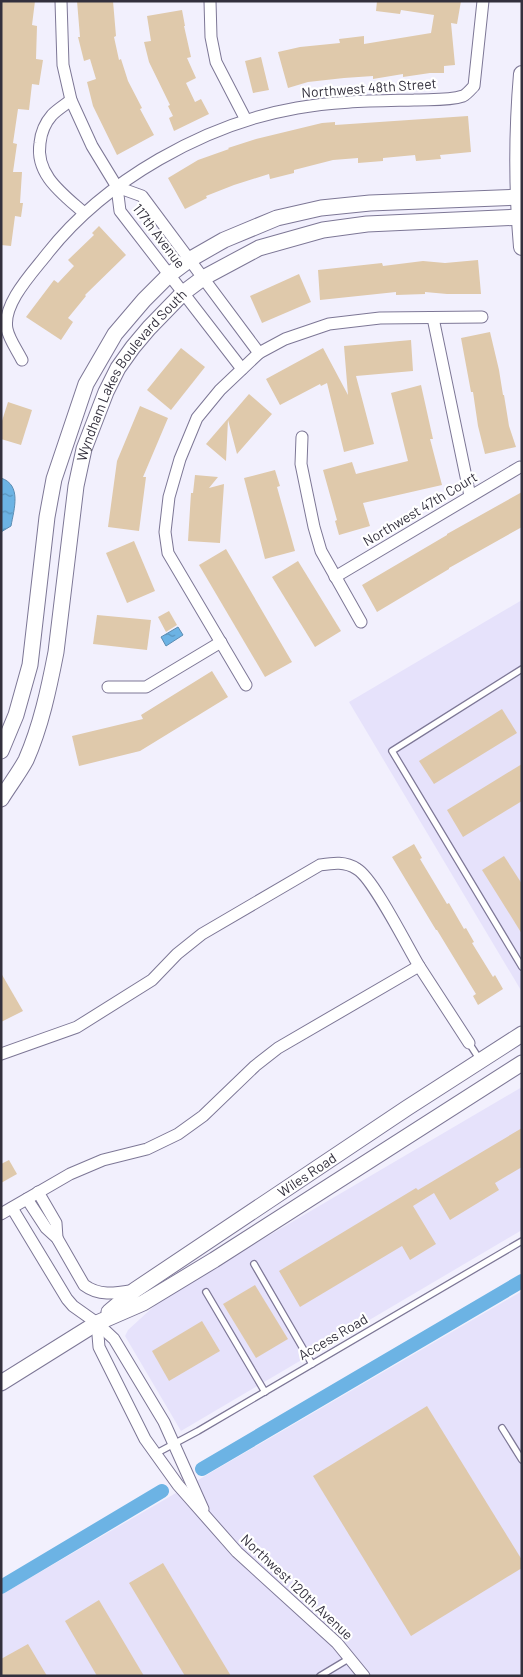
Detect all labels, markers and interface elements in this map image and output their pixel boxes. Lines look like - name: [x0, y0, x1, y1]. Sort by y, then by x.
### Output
- street label: Northwest 48th Street: [301, 74, 437, 101]
- street label: 117th Avenue: [130, 200, 189, 271]
- street label: Wyndham Lakes Boulevard South: [73, 286, 190, 463]
- street label: Northwest 47th Court: [360, 468, 480, 549]
- street label: Wiles Road: [274, 1149, 339, 1200]
- street label: Access Road: [295, 1310, 370, 1363]
- street label: Northwest 120th Avenue: [238, 1530, 357, 1643]

